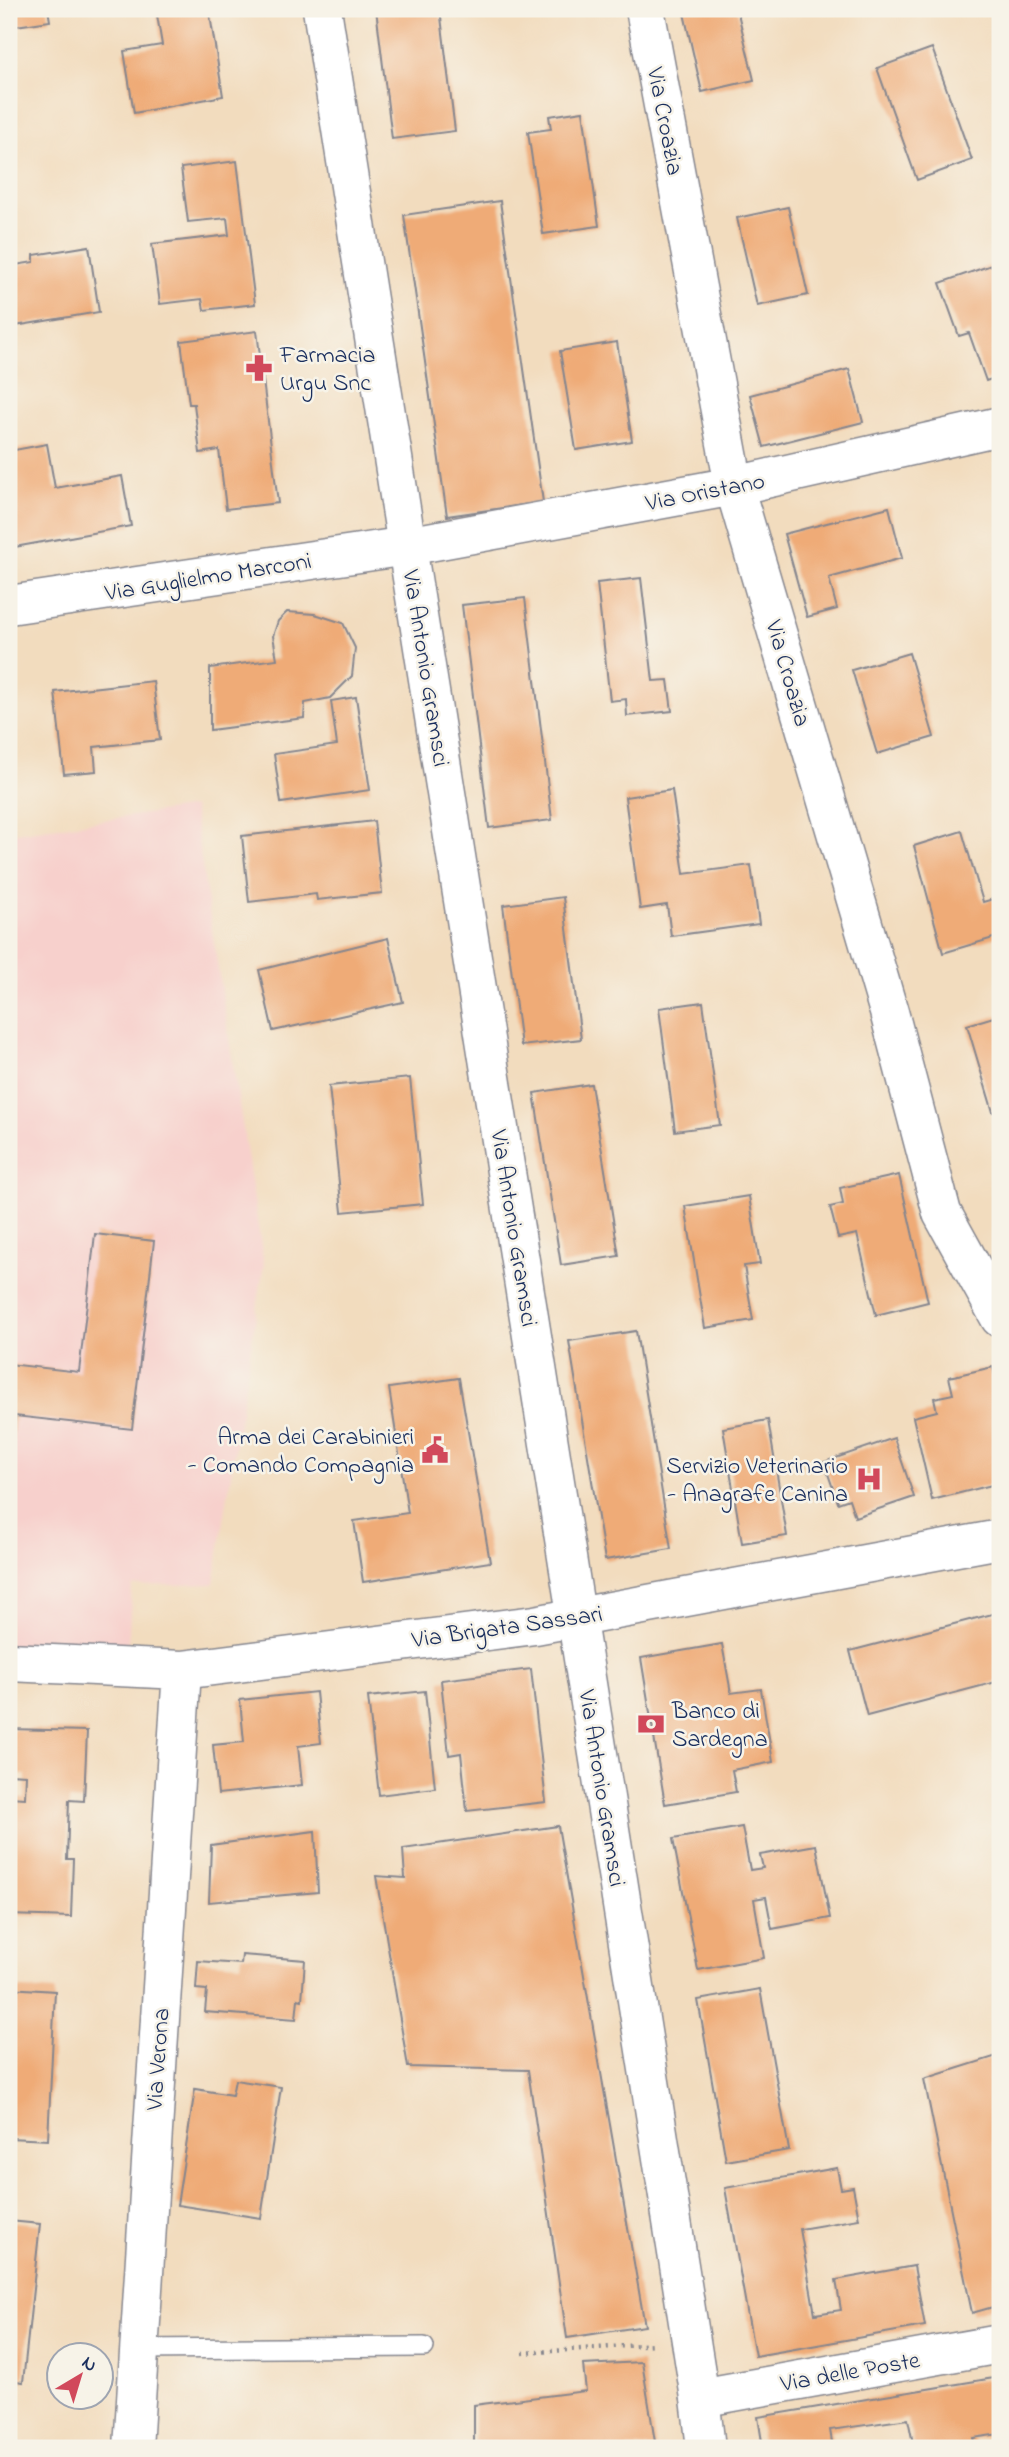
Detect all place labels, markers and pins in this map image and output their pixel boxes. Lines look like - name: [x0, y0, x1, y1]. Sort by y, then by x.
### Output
- place label: Farmacia Urgu Snc: [279, 339, 375, 402]
- pharmacy icon: Farmacia Urgu Snc: [244, 353, 274, 383]
- place label: Arma dei Carabinieri - Comando Compagnia: [188, 1421, 414, 1484]
- public building icon: Arma dei Carabinieri - Comando Compagnia: [420, 1435, 450, 1465]
- place label: Servizio Veterinario - Anagrafe Canina: [666, 1450, 848, 1513]
- hospital icon: Servizio Veterinario - Anagrafe Canina: [854, 1464, 884, 1494]
- place label: Banco di Sardegna: [671, 1695, 768, 1758]
- bank icon: Banco di Sardegna: [636, 1709, 666, 1739]

